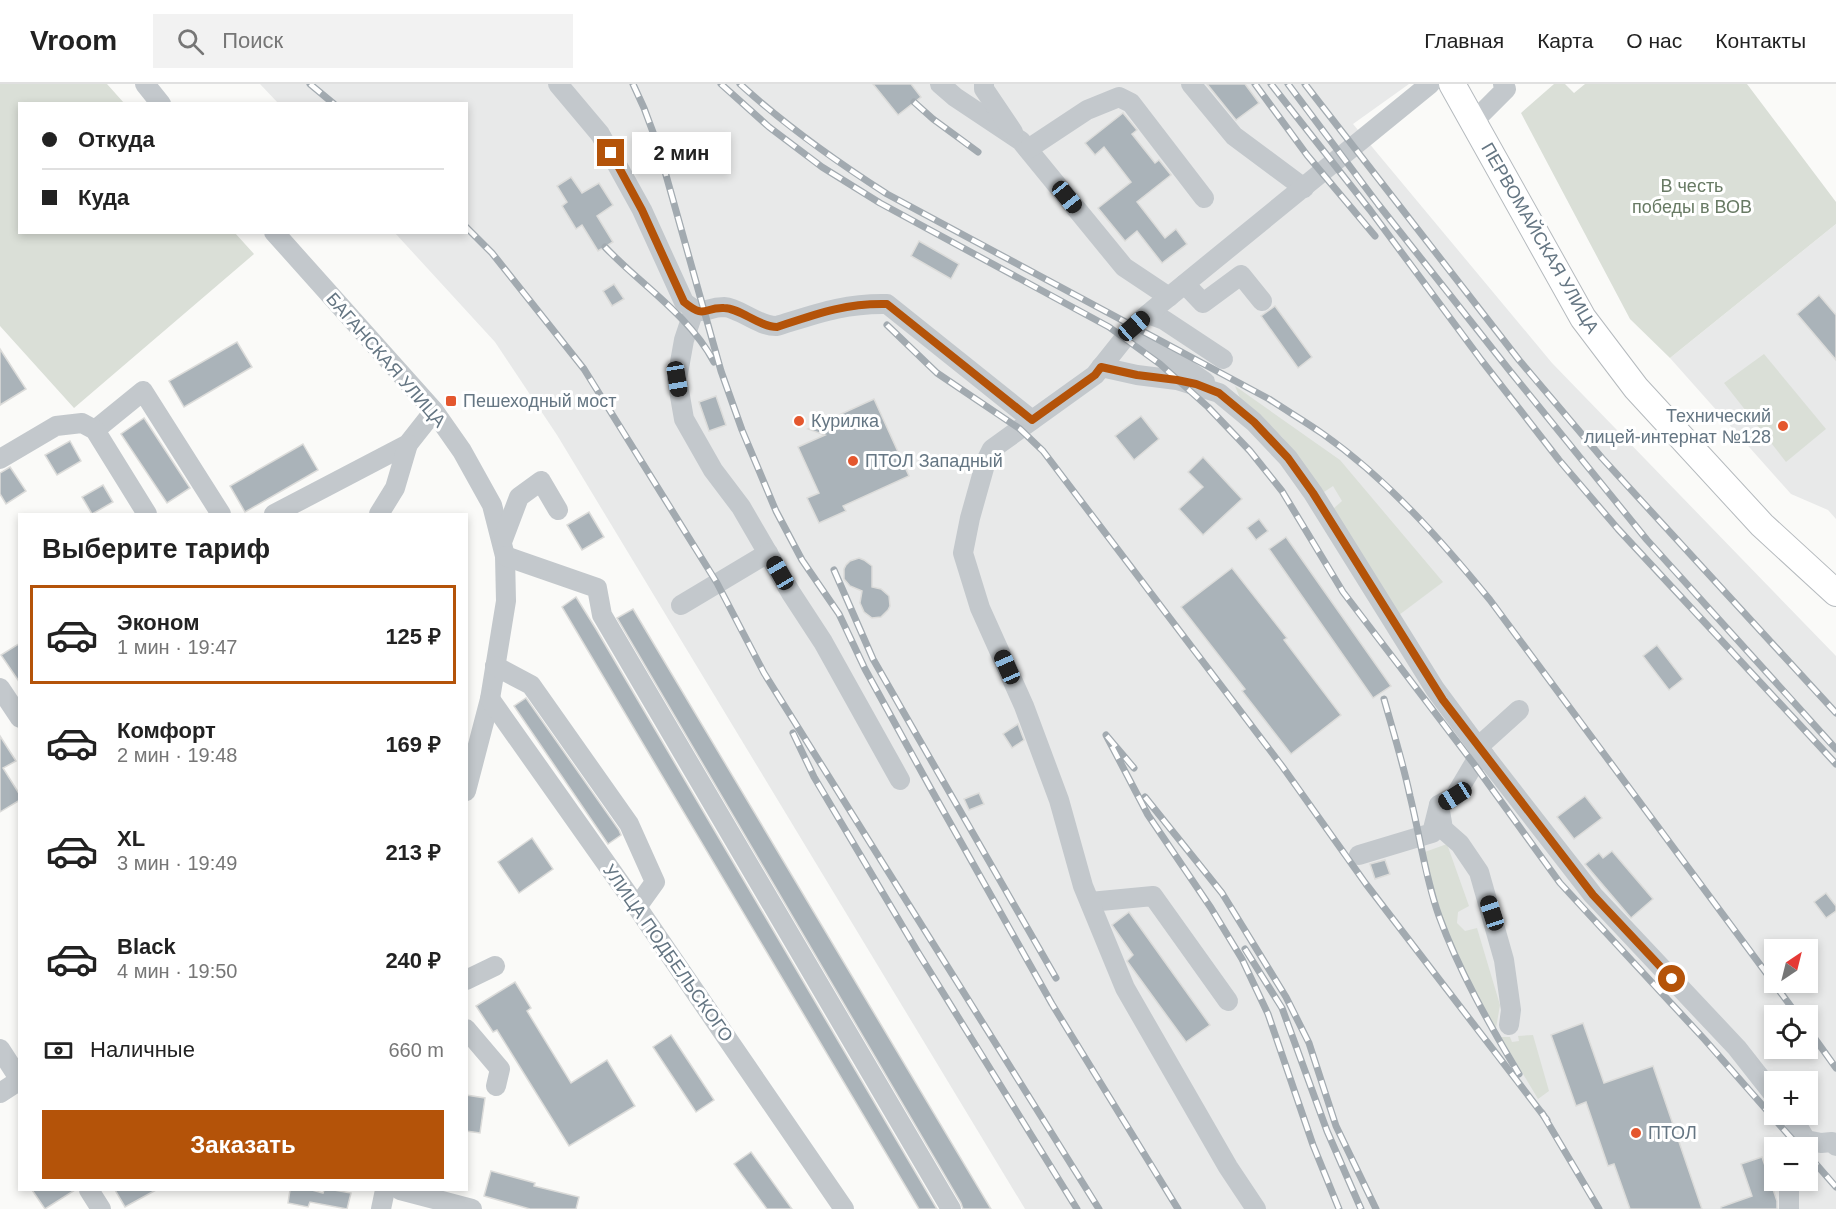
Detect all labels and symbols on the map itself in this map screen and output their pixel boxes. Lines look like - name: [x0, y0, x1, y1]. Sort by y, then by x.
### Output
- callout: 2 мин: [632, 132, 731, 174]
- route end: [597, 139, 624, 166]
- street label: ПЕРВОМАЙСКАЯ УЛИЦА: [1477, 139, 1604, 337]
- park label: В честь победы в ВОВ: [1632, 176, 1752, 217]
- car: [1049, 177, 1085, 217]
- street label: БАГАНСКАЯ УЛИЦА: [322, 289, 450, 431]
- car: [1115, 307, 1153, 345]
- car: [665, 360, 689, 398]
- place label: Пешеходный мост: [463, 391, 616, 411]
- marker: Пешеходный мост: [444, 394, 458, 408]
- place label: Технический лицей-интернат №128: [1584, 406, 1771, 447]
- place label: Курилка: [811, 411, 880, 431]
- marker: Курилка: [792, 414, 806, 428]
- marker: Технический лицей-интернат №128: [1776, 419, 1790, 433]
- place label: ПТОЛ Западный: [865, 451, 1003, 471]
- marker: ПТОЛ Западный: [846, 454, 860, 468]
- car: [763, 553, 797, 593]
- car: [991, 647, 1023, 687]
- car: [1435, 779, 1475, 813]
- street label: УЛИЦА ПОДБЕЛЬСКОГО: [599, 861, 737, 1045]
- car: [1478, 893, 1506, 933]
- north arrow: [1764, 939, 1818, 993]
- route start: [1658, 965, 1685, 992]
- place label: ПТОЛ: [1648, 1123, 1697, 1143]
- marker: ПТОЛ: [1629, 1126, 1643, 1140]

